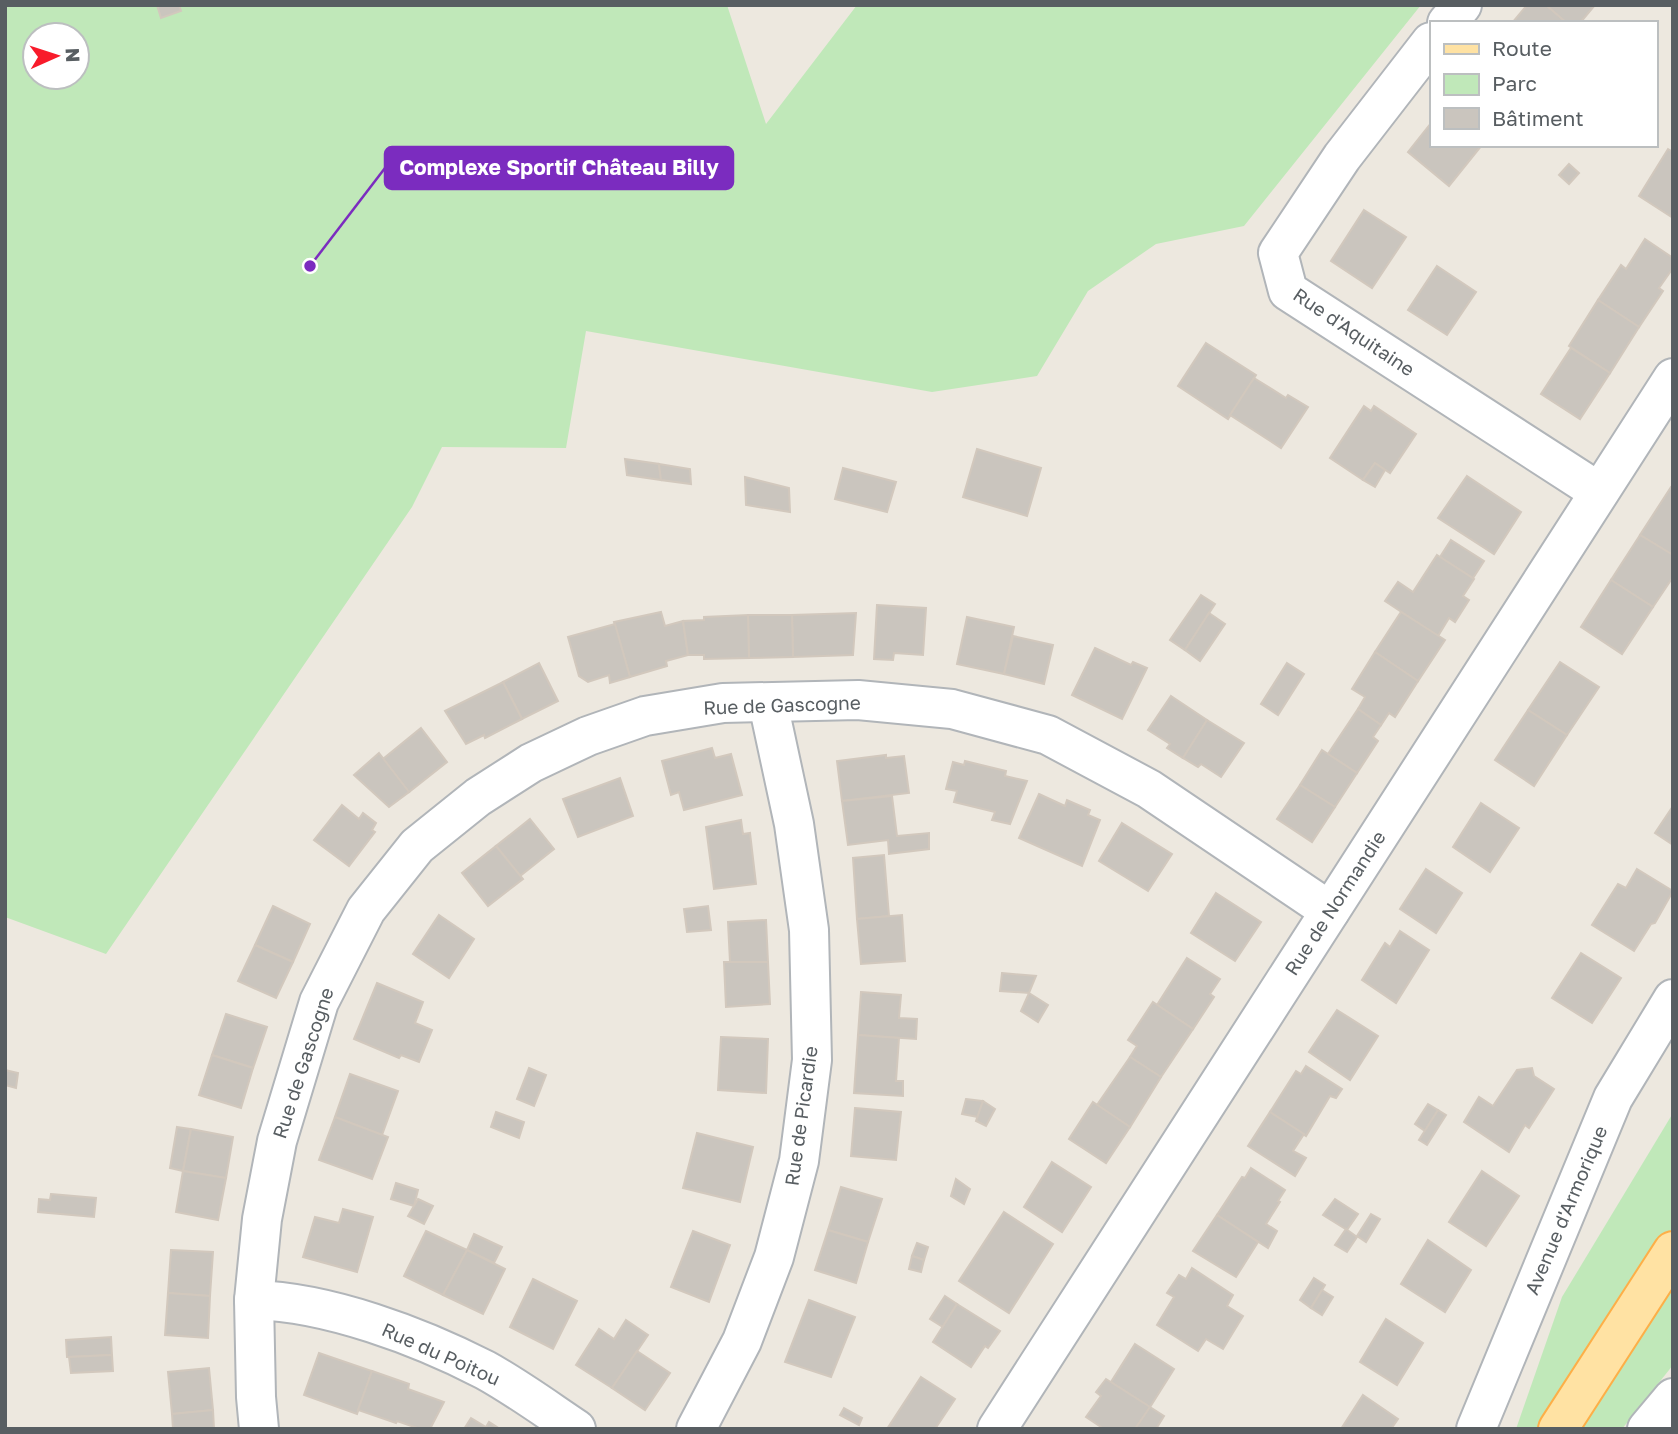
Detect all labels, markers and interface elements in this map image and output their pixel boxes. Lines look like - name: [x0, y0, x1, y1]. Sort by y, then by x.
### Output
- north arrow: [21, 21, 91, 91]
- legend: [1430, 21, 1657, 147]
- text: Route: [1492, 35, 1552, 61]
- text: N: [62, 47, 85, 63]
- text: Parc: [1492, 70, 1537, 96]
- text: Bâtiment: [1492, 105, 1584, 131]
- callout: Complexe Sportif Château Billy: [385, 147, 733, 189]
- text: Complexe Sportif Château Billy: [399, 154, 719, 180]
- street label: Rue d'Aquitaine: [1289, 283, 1419, 381]
- street label: Rue de Gascogne: [703, 690, 861, 719]
- street label: Rue de Normandie: [1279, 826, 1390, 979]
- street label: Rue de Gascogne: [267, 984, 338, 1141]
- street label: Rue de Picardie: [779, 1045, 822, 1187]
- street label: Avenue d'Armorique: [1520, 1122, 1612, 1298]
- street label: Rue du Poitou: [379, 1317, 504, 1390]

